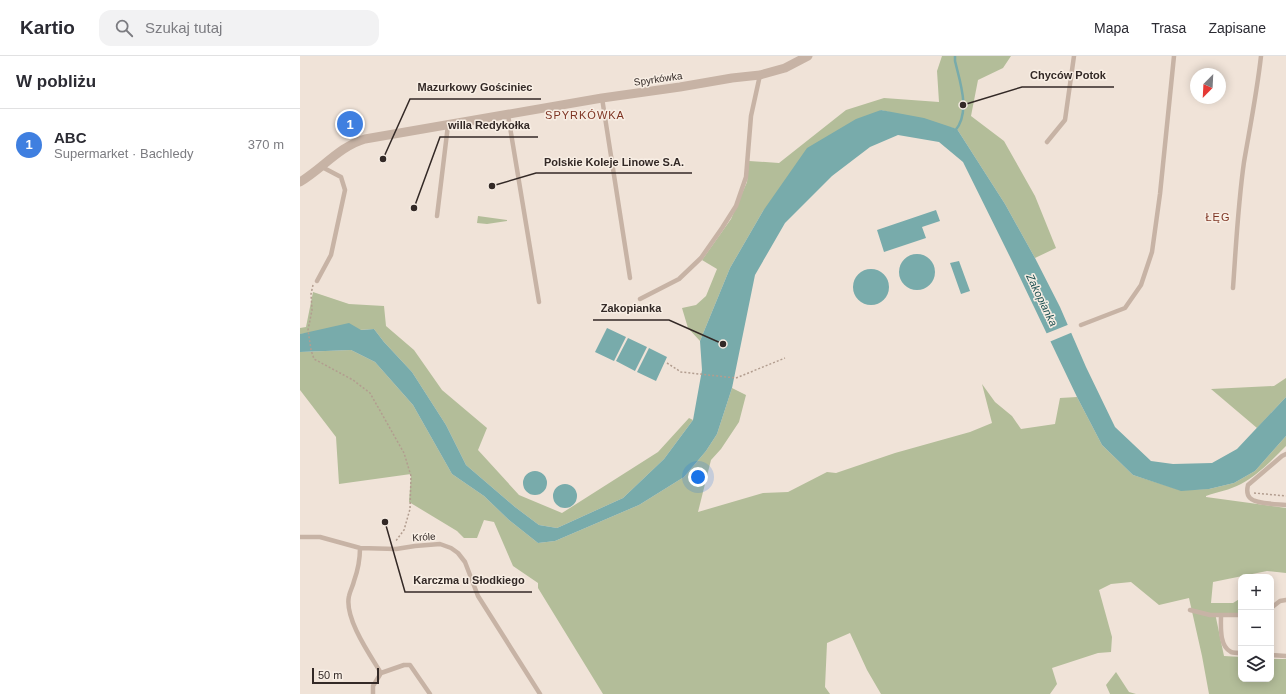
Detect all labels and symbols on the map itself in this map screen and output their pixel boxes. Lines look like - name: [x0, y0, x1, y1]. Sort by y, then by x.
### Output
- callout: Chyców Potok: [1022, 64, 1114, 87]
- north arrow: [1190, 68, 1226, 104]
- text: Chyców Potok: [1030, 69, 1107, 81]
- street label: Spyrkówka: [633, 70, 683, 88]
- callout: Mazurkowy Gościniec: [410, 76, 541, 99]
- text: Mazurkowy Gościniec: [418, 81, 532, 93]
- pin: 1: [337, 109, 363, 139]
- district label: SPYRKÓWKA: [545, 109, 625, 121]
- callout: willa Redykołka: [440, 114, 538, 137]
- text: willa Redykołka: [447, 119, 531, 131]
- callout: Polskie Koleje Linowe S.A.: [536, 150, 692, 173]
- text: Polskie Koleje Linowe S.A.: [544, 156, 684, 168]
- district label: ŁĘG: [1205, 211, 1231, 223]
- water label: Zakopianka: [1024, 271, 1060, 328]
- callout: Zakopianka: [593, 297, 669, 320]
- text: Zakopianka: [601, 302, 662, 314]
- your location: [688, 467, 708, 487]
- street label: Króle: [412, 531, 436, 543]
- callout: Karczma u Słodkiego: [405, 569, 532, 592]
- text: Karczma u Słodkiego: [413, 574, 525, 586]
- scale bar: [312, 666, 379, 685]

